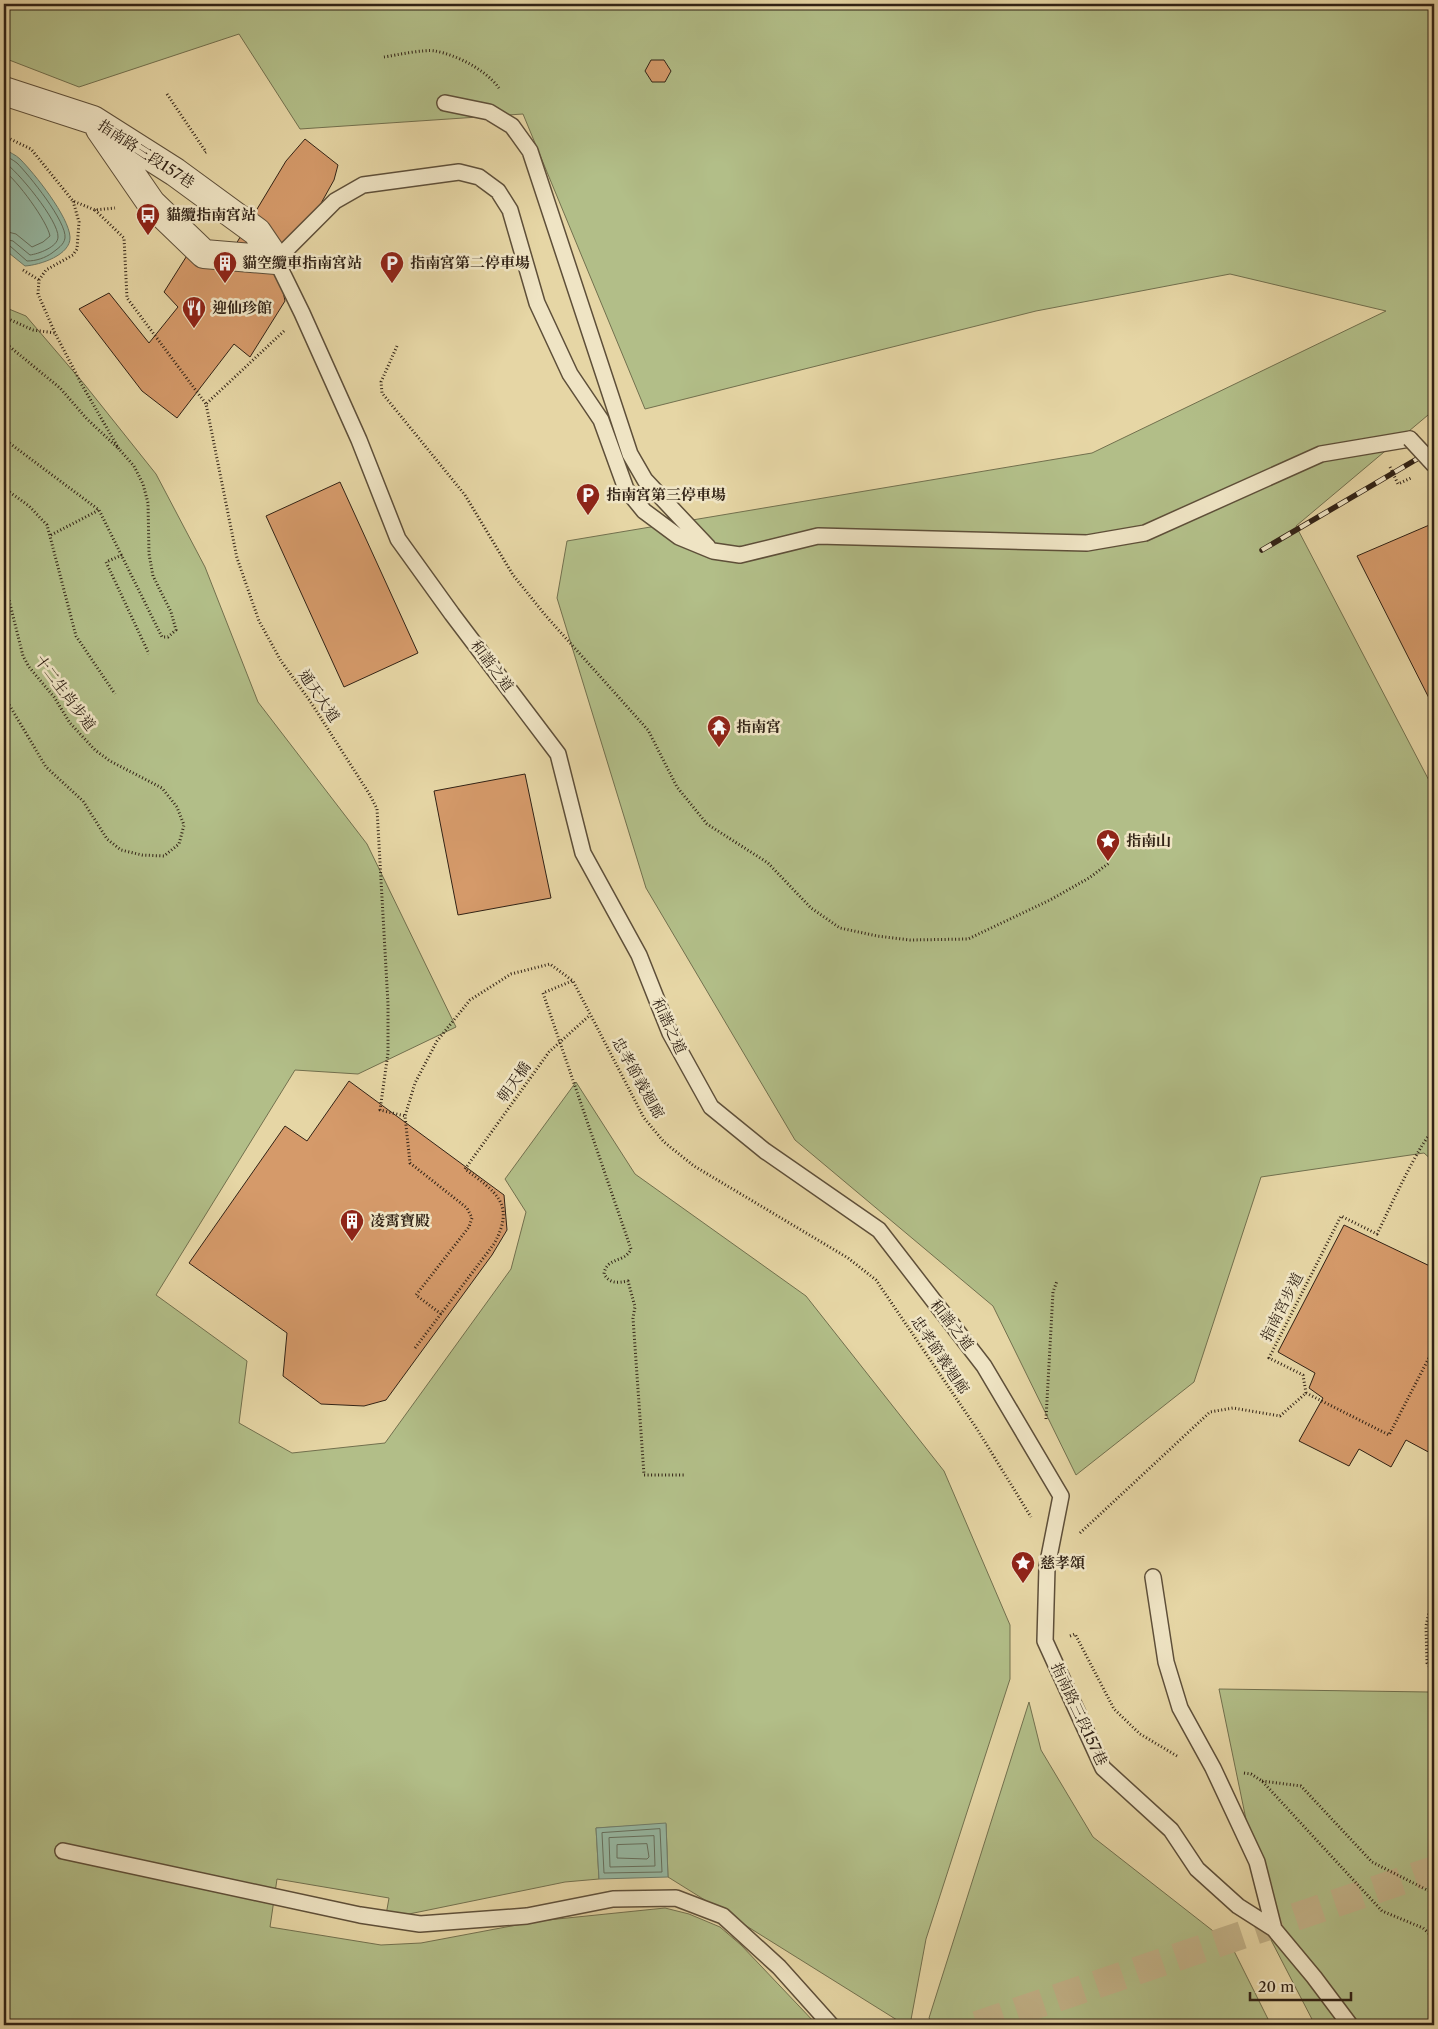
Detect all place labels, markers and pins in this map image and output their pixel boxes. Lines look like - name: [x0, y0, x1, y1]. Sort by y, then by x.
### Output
- bus stop icon: 貓纜指南宮站: [135, 202, 161, 236]
- place label: 貓纜指南宮站: [166, 205, 256, 224]
- building icon: 貓空纜車指南宮站: [212, 250, 238, 284]
- parking icon: 指南宮第二停車場: [379, 250, 405, 284]
- place label: 貓空纜車指南宮站: [242, 253, 362, 272]
- place label: 指南宮第二停車場: [410, 253, 530, 272]
- restaurant icon: 迎仙珍館: [181, 295, 207, 329]
- place label: 迎仙珍館: [212, 298, 272, 317]
- parking icon: 指南宮第三停車場: [575, 482, 601, 516]
- place label: 指南宮第三停車場: [606, 485, 726, 504]
- temple icon: 指南宮: [706, 714, 732, 748]
- place label: 指南宮: [736, 717, 781, 736]
- place icon: 指南山: [1095, 828, 1121, 862]
- place label: 指南山: [1126, 831, 1171, 850]
- building icon: 凌霄寶殿: [339, 1208, 365, 1242]
- place label: 凌霄寶殿: [370, 1211, 430, 1230]
- place icon: 慈孝頌: [1010, 1550, 1036, 1584]
- place label: 慈孝頌: [1040, 1553, 1085, 1572]

